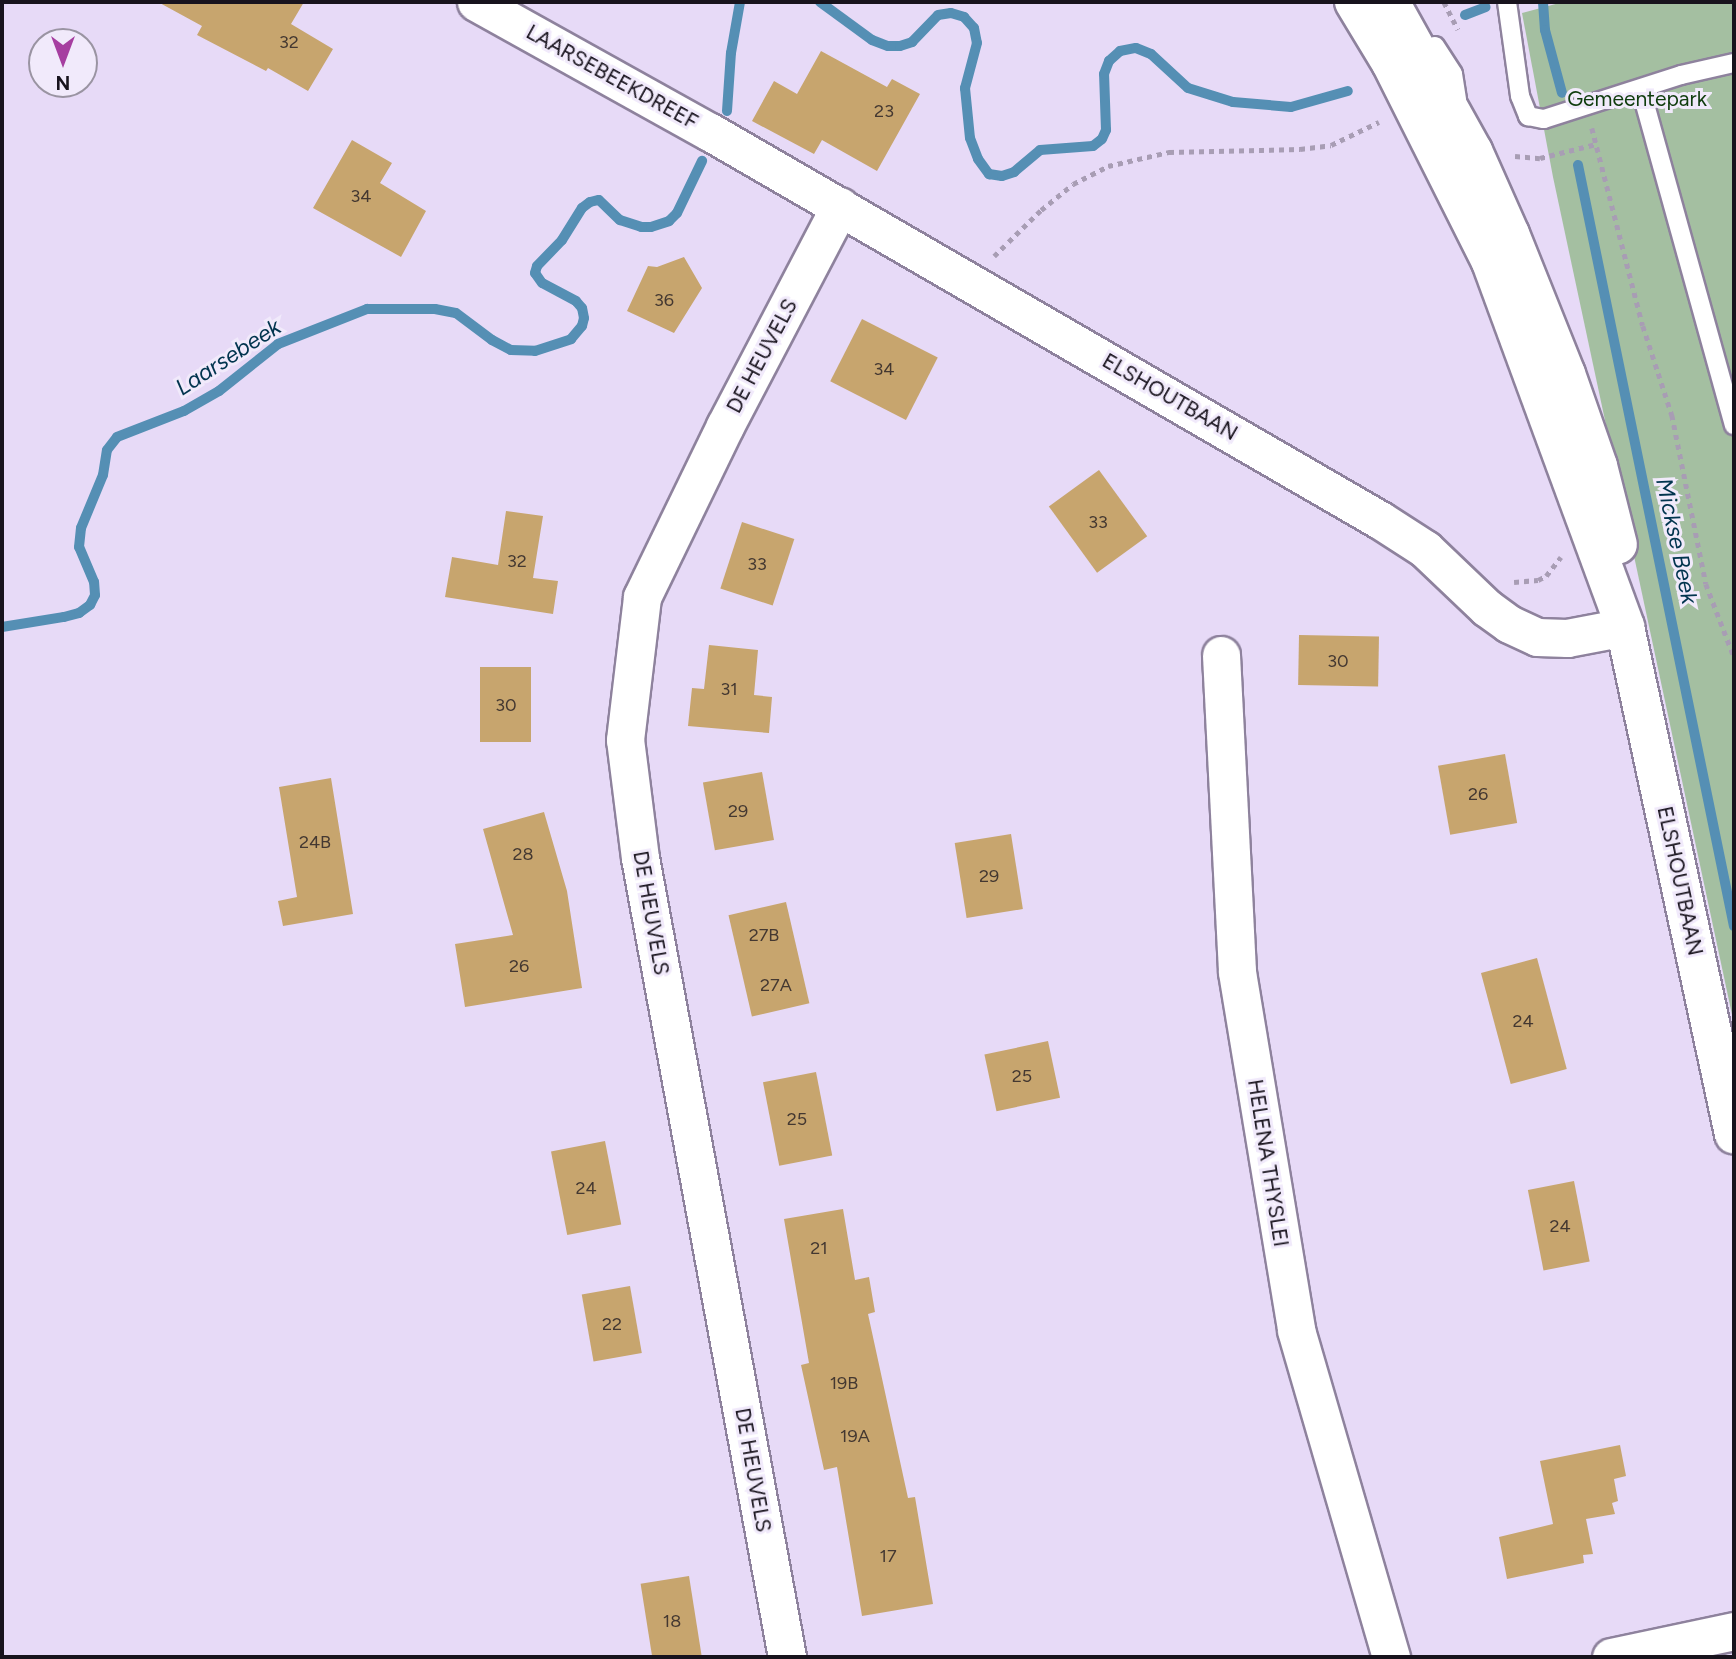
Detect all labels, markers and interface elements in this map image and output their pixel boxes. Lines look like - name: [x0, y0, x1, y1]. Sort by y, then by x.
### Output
- street label: LAARSEBEEKDREEF: [522, 19, 702, 135]
- north arrow: [28, 28, 98, 98]
- house number: 32: [279, 31, 299, 53]
- text: N: [56, 71, 70, 94]
- park label: Gemeentepark: [1567, 86, 1707, 112]
- house number: 23: [874, 100, 894, 122]
- house number: 34: [351, 185, 371, 207]
- house number: 36: [654, 289, 674, 311]
- street label: DE HEUVELS: [721, 295, 803, 417]
- water label: Laarsebeek: [170, 313, 286, 401]
- street label: ELSHOUTBAAN: [1098, 348, 1242, 446]
- house number: 34: [874, 358, 894, 380]
- water label: Mickse Beek: [1650, 476, 1704, 606]
- house number: 33: [1088, 511, 1108, 533]
- house number: 32: [507, 550, 527, 572]
- house number: 33: [747, 553, 767, 575]
- house number: 30: [1327, 650, 1349, 672]
- house number: 31: [720, 678, 738, 700]
- house number: 30: [495, 694, 517, 716]
- house number: 26: [1468, 783, 1488, 805]
- house number: 29: [728, 800, 748, 822]
- street label: ELSHOUTBAAN: [1652, 804, 1708, 958]
- house number: 24B: [299, 831, 331, 853]
- house number: 28: [512, 843, 534, 865]
- street label: DE HEUVELS: [628, 849, 674, 977]
- house number: 29: [979, 865, 999, 887]
- house number: 27B: [749, 924, 779, 946]
- house number: 26: [509, 955, 529, 977]
- house number: 27A: [760, 974, 792, 996]
- house number: 24: [1512, 1010, 1534, 1032]
- house number: 25: [1012, 1065, 1032, 1087]
- street label: HELENA THYSLEI: [1242, 1077, 1294, 1249]
- house number: 25: [787, 1108, 807, 1130]
- house number: 24: [575, 1177, 597, 1199]
- house number: 24: [1549, 1215, 1571, 1237]
- house number: 21: [810, 1237, 828, 1259]
- house number: 22: [602, 1313, 622, 1335]
- house number: 19B: [830, 1372, 858, 1394]
- street label: DE HEUVELS: [730, 1406, 776, 1534]
- house number: 19A: [840, 1425, 870, 1447]
- house number: 17: [879, 1545, 897, 1567]
- house number: 18: [663, 1610, 681, 1632]

